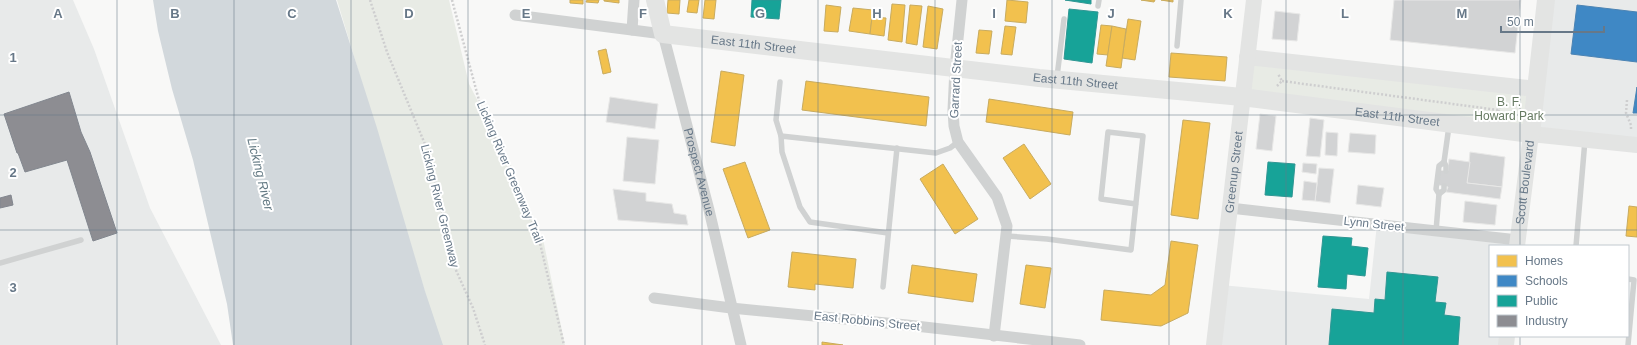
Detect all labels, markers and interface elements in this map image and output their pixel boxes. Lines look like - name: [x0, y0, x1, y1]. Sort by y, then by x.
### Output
- text: A: [53, 6, 63, 21]
- text: B: [170, 6, 180, 21]
- text: C: [287, 6, 297, 21]
- text: D: [404, 6, 414, 21]
- text: E: [522, 6, 531, 21]
- text: F: [639, 6, 647, 21]
- text: G: [755, 6, 765, 21]
- text: H: [872, 6, 882, 21]
- text: I: [992, 6, 996, 21]
- text: J: [1107, 6, 1115, 21]
- text: K: [1223, 6, 1233, 21]
- text: L: [1341, 6, 1349, 21]
- text: M: [1457, 6, 1467, 21]
- scale bar: [1501, 8, 1604, 34]
- text: 50 m: [1507, 15, 1534, 29]
- street label: East 11th Street: [710, 33, 797, 57]
- street label: Garrard Street: [947, 41, 965, 119]
- text: 1: [9, 50, 17, 65]
- street label: East 11th Street: [1032, 70, 1119, 92]
- park label: B. F. Howard Park: [1474, 95, 1545, 123]
- street label: Licking River Greenway Trail: [474, 99, 546, 245]
- street label: East 11th Street: [1354, 105, 1441, 129]
- street label: Prospect Avenue: [681, 127, 717, 218]
- street label: Greenup Street: [1222, 130, 1246, 214]
- water label: Licking River: [244, 136, 277, 213]
- street label: Scott Boulevard: [1513, 140, 1537, 225]
- street label: Licking River Greenway: [418, 143, 462, 269]
- text: 2: [9, 165, 17, 180]
- street label: Lynn Street: [1343, 214, 1406, 234]
- legend: [1489, 245, 1629, 337]
- text: Homes: [1525, 254, 1563, 268]
- text: Schools: [1525, 274, 1568, 288]
- text: 3: [9, 280, 17, 295]
- text: Public: [1525, 294, 1558, 308]
- street label: East Robbins Street: [813, 308, 921, 334]
- text: Industry: [1525, 314, 1568, 328]

